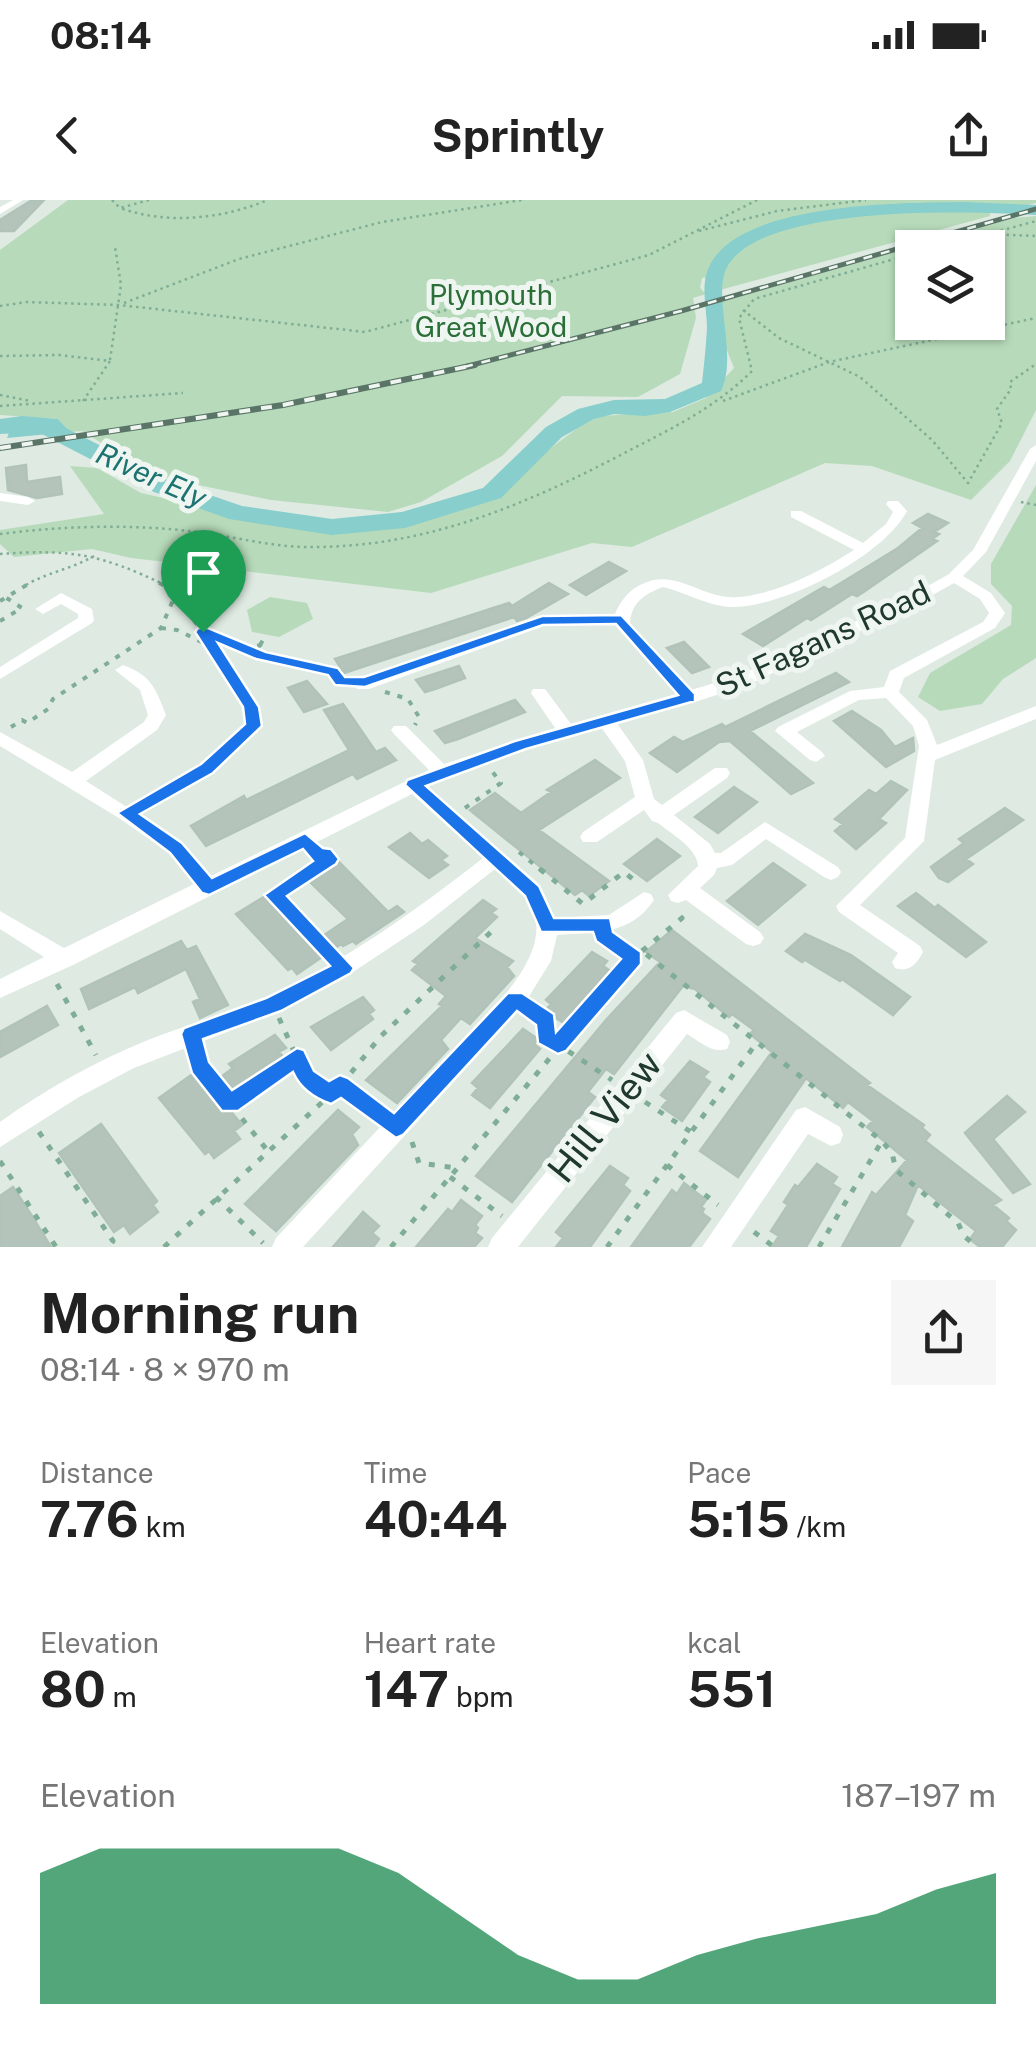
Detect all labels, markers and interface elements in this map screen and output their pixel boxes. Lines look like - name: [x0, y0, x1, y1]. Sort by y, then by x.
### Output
- text: 08:14: [50, 13, 151, 58]
- icon: back: [40, 108, 95, 163]
- icon: share: [941, 108, 996, 163]
- text: Sprintly: [432, 109, 604, 162]
- map controls: [895, 230, 1005, 340]
- button: layers: [895, 230, 1005, 340]
- park label: Plymouth Great Wood: [415, 278, 567, 343]
- water label: River Ely: [91, 435, 213, 516]
- pin: [161, 530, 246, 633]
- icon: arrive: [176, 545, 231, 600]
- street label: St Fagans Road: [710, 573, 936, 704]
- street label: Hill View: [538, 1042, 671, 1191]
- button: share: [891, 1280, 996, 1385]
- text: Morning run: [40, 1281, 359, 1345]
- text: 08:14 · 8 × 970 m: [40, 1351, 290, 1388]
- text: Distance: [40, 1456, 154, 1489]
- text: Time: [364, 1456, 427, 1489]
- text: Pace: [687, 1456, 751, 1489]
- text: 7.76: [40, 1489, 139, 1548]
- text: 40:44: [364, 1489, 508, 1548]
- text: 5:15: [687, 1489, 790, 1548]
- text: km: [139, 1510, 186, 1543]
- text: /km: [790, 1510, 846, 1543]
- text: Elevation: [40, 1626, 159, 1659]
- text: Heart rate: [364, 1626, 496, 1659]
- text: kcal: [687, 1626, 741, 1659]
- text: 80: [40, 1659, 106, 1718]
- text: 147: [364, 1659, 449, 1718]
- text: 551: [687, 1659, 776, 1718]
- text: m: [106, 1680, 137, 1713]
- text: bpm: [449, 1680, 514, 1713]
- text: Elevation: [40, 1777, 176, 1814]
- text: 187–197 m: [841, 1777, 996, 1814]

